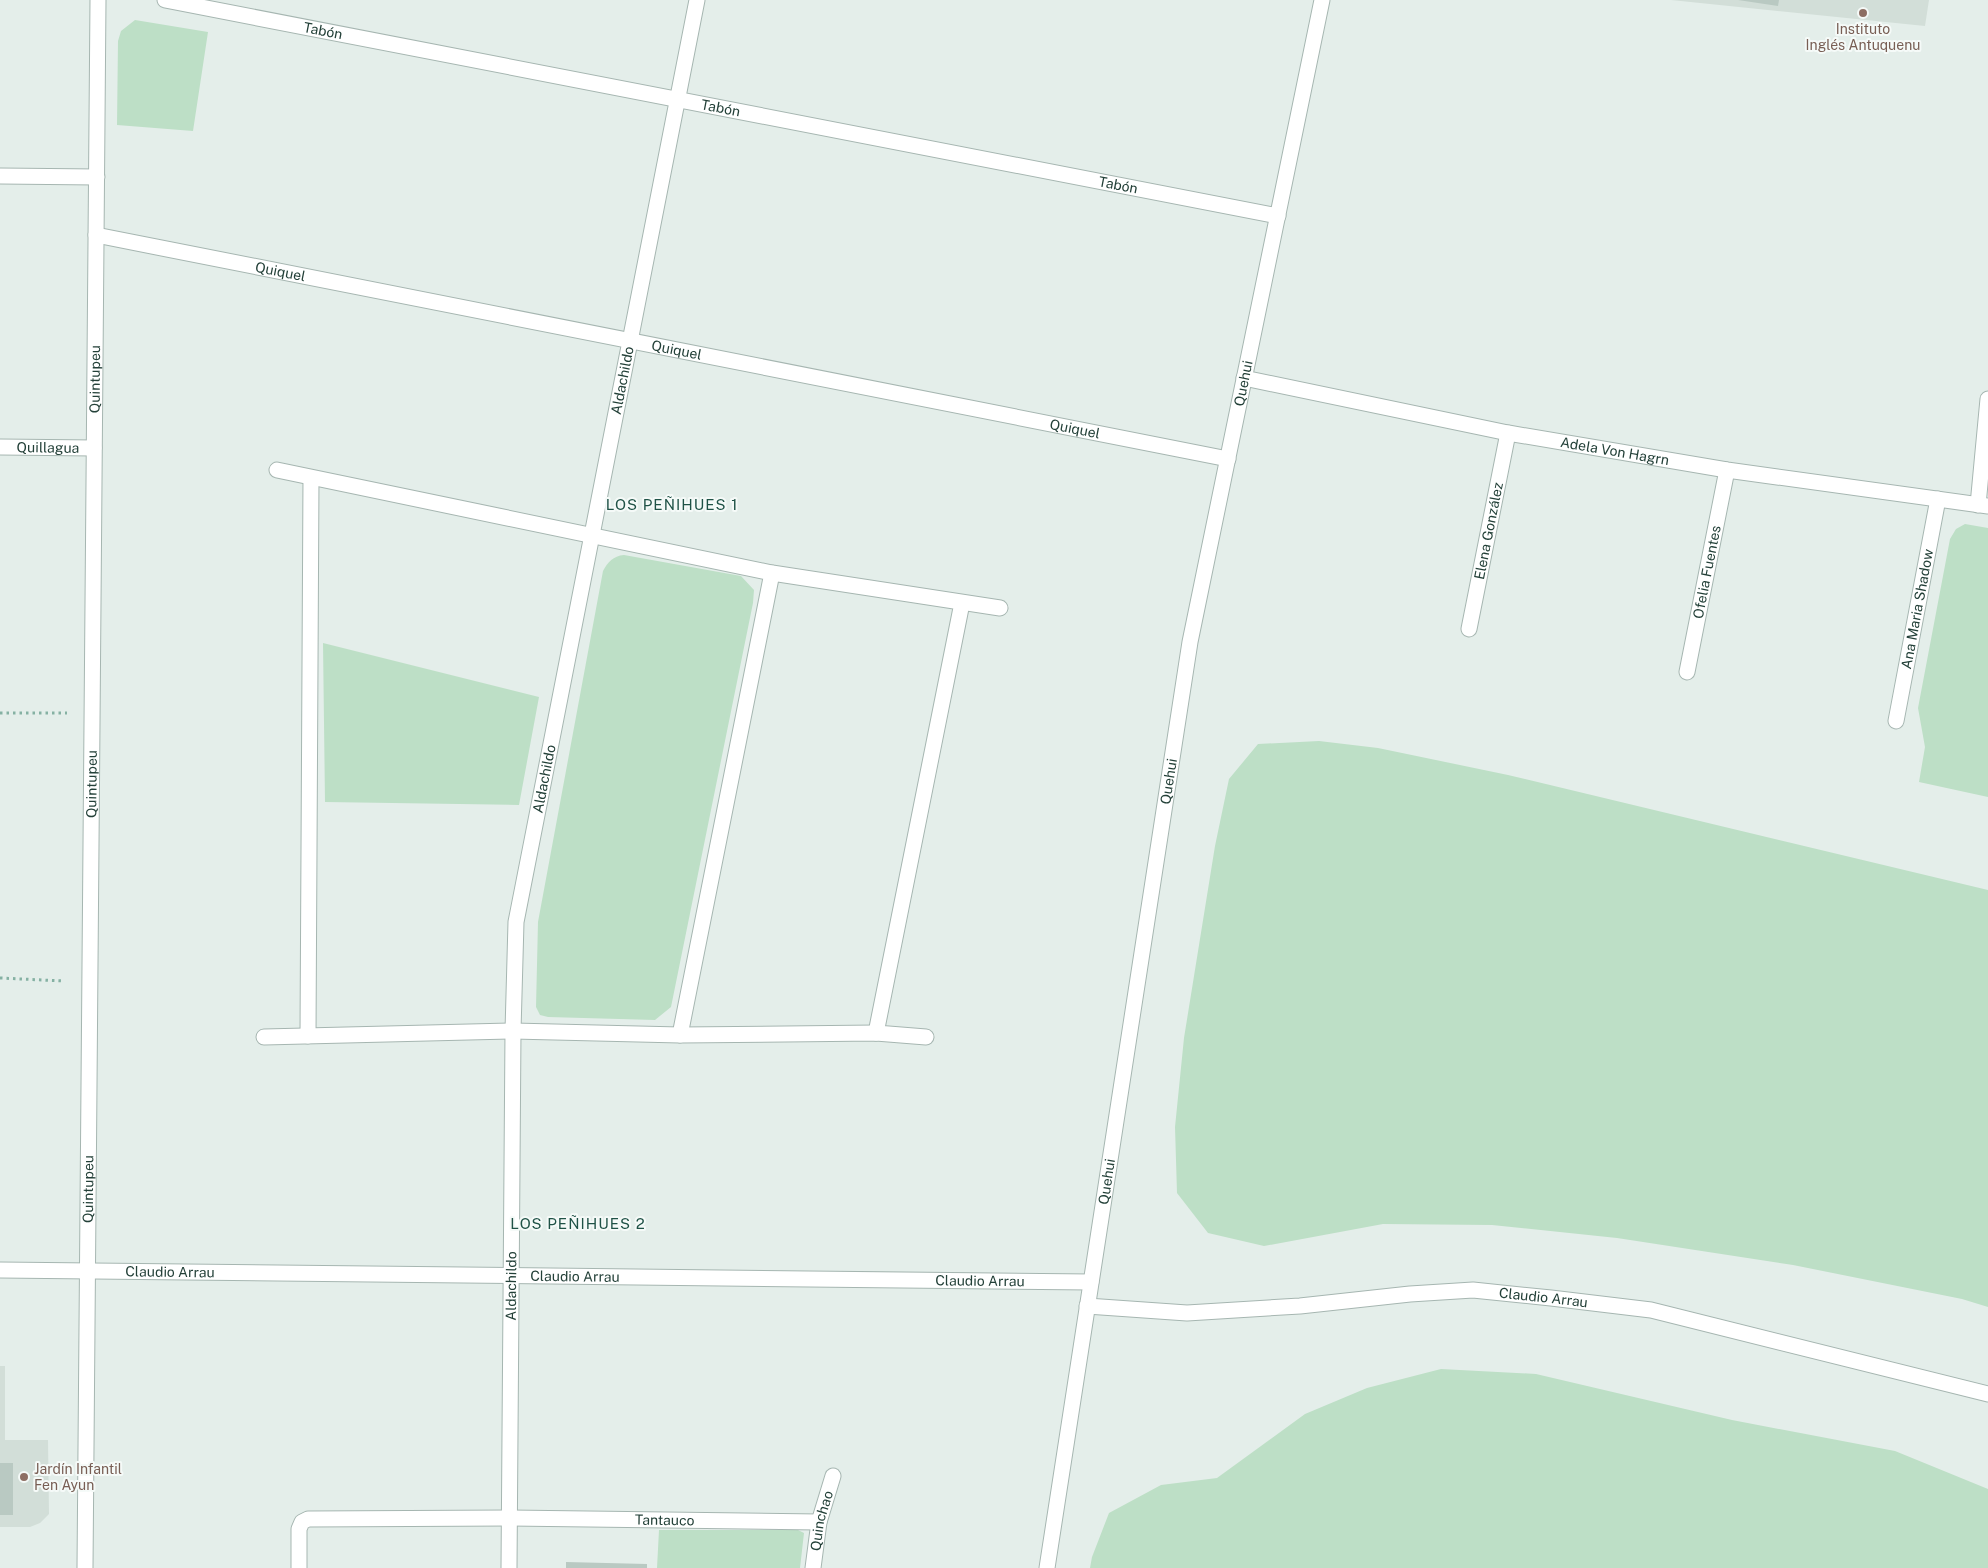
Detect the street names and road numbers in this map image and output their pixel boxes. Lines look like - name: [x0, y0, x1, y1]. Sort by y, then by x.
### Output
- street label: Tabón: [302, 19, 344, 42]
- street label: Tabón: [700, 96, 742, 119]
- street label: Tabón: [1097, 173, 1139, 197]
- street label: Quiquel: [254, 259, 307, 284]
- street label: Quiquel: [650, 337, 703, 363]
- street label: Quintupeu: [87, 345, 103, 413]
- street label: Aldachildo: [608, 345, 637, 416]
- street label: Quehui: [1231, 359, 1256, 408]
- street label: Quiquel: [1049, 416, 1102, 442]
- street label: Adela Von Hagrn: [1559, 434, 1670, 468]
- street label: Quillagua: [17, 439, 79, 456]
- street label: Elena González: [1471, 481, 1506, 581]
- street label: Ofelia Fuentes: [1690, 524, 1724, 620]
- street label: Ana Maria Shadow: [1898, 548, 1936, 670]
- street label: Aldachildo: [530, 743, 559, 814]
- street label: Quintupeu: [83, 750, 100, 818]
- street label: Quehui: [1157, 757, 1180, 805]
- street label: Quintupeu: [80, 1155, 96, 1223]
- street label: Quehui: [1095, 1157, 1118, 1206]
- street label: Aldachildo: [503, 1251, 519, 1321]
- street label: Claudio Arrau: [125, 1263, 215, 1280]
- street label: Claudio Arrau: [530, 1268, 620, 1285]
- street label: Claudio Arrau: [935, 1272, 1025, 1289]
- street label: Claudio Arrau: [1498, 1285, 1589, 1310]
- street label: Quinchao: [807, 1489, 836, 1552]
- street label: Tantauco: [635, 1512, 695, 1528]

